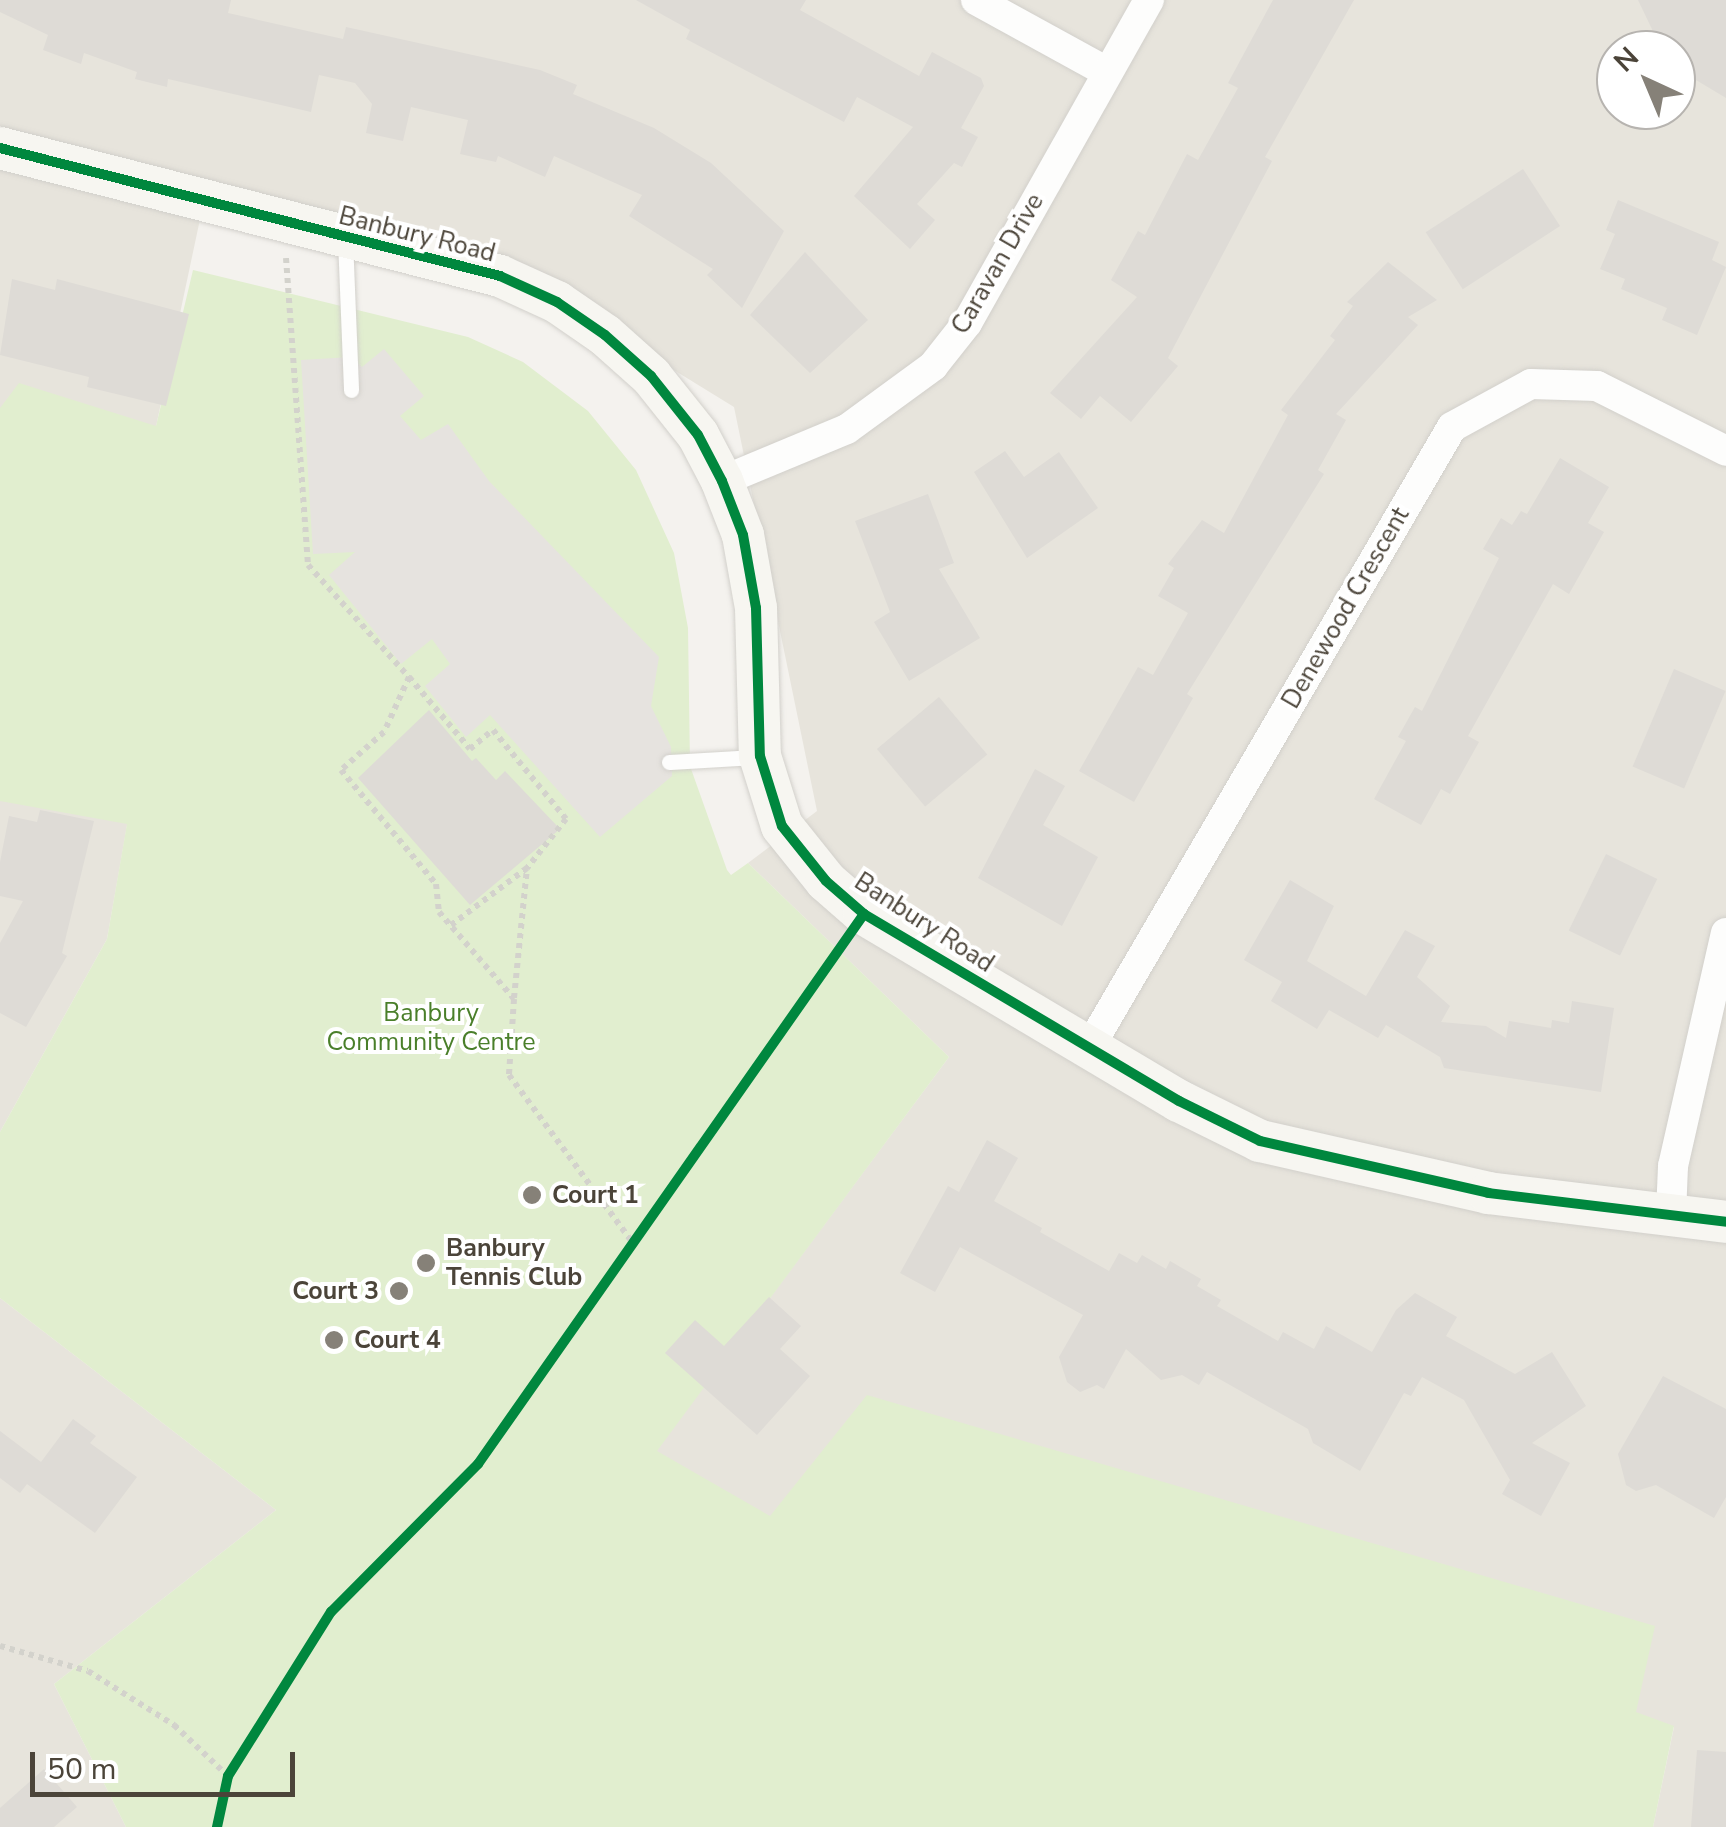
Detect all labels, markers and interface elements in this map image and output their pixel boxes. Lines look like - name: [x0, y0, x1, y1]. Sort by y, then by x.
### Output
- north arrow: [1596, 30, 1696, 130]
- text: N: [1606, 39, 1647, 81]
- street label: Caravan Drive: [946, 188, 1050, 340]
- street label: Banbury Road: [336, 201, 498, 269]
- street label: Denewood Crescent: [1276, 502, 1416, 714]
- street label: Banbury Road: [849, 867, 999, 979]
- park label: Banbury Community Centre: [326, 999, 536, 1058]
- place label: Court 1: [552, 1180, 639, 1210]
- marker: Court 1: [521, 1184, 543, 1206]
- place label: Banbury Tennis Club: [446, 1234, 582, 1293]
- marker: Banbury Tennis Club: [415, 1252, 437, 1274]
- place label: Court 3: [292, 1276, 379, 1306]
- marker: Court 3: [388, 1280, 410, 1302]
- place label: Court 4: [354, 1325, 441, 1355]
- marker: Court 4: [323, 1329, 345, 1351]
- scale bar: [35, 1732, 300, 1794]
- text: 50 m: [47, 1749, 116, 1790]

